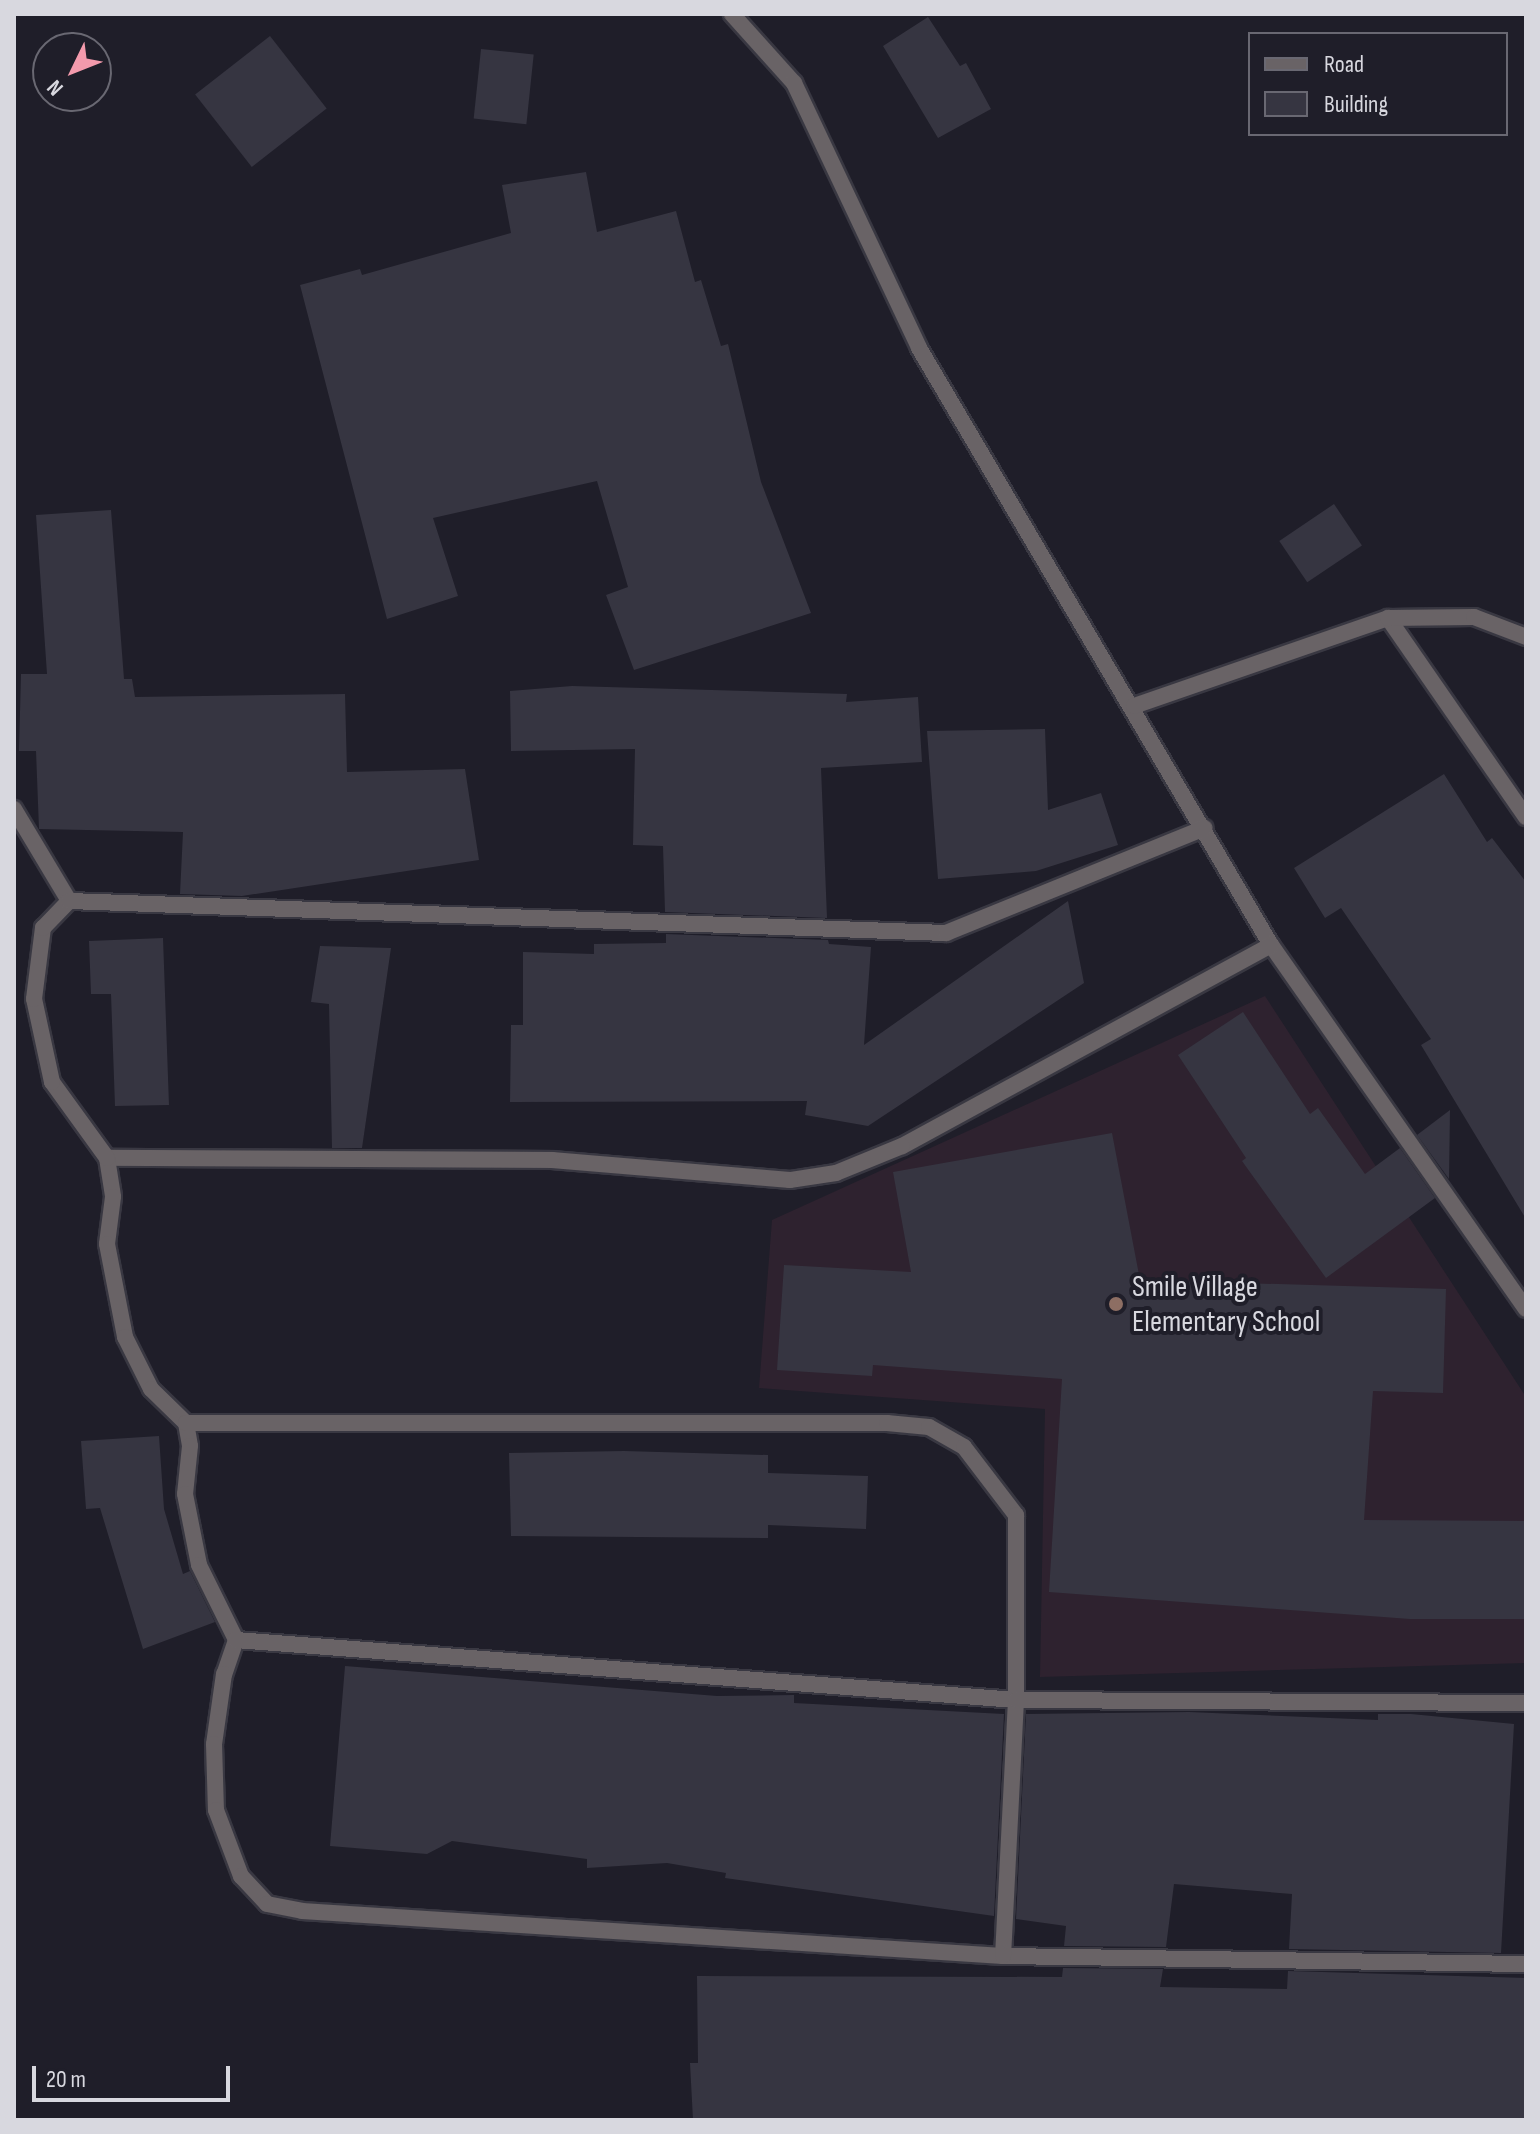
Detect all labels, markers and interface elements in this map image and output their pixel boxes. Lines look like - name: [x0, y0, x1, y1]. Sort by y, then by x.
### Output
- north arrow: [32, 32, 112, 112]
- legend: [1248, 32, 1508, 136]
- text: Road: [1324, 50, 1364, 79]
- text: N: [42, 74, 69, 101]
- text: Building: [1324, 90, 1388, 119]
- place label: Smile Village Elementary School: [1132, 1269, 1320, 1340]
- marker: Smile Village Elementary School: [1107, 1295, 1125, 1313]
- scale bar: [36, 2050, 234, 2100]
- text: 20 m: [46, 2065, 86, 2094]

